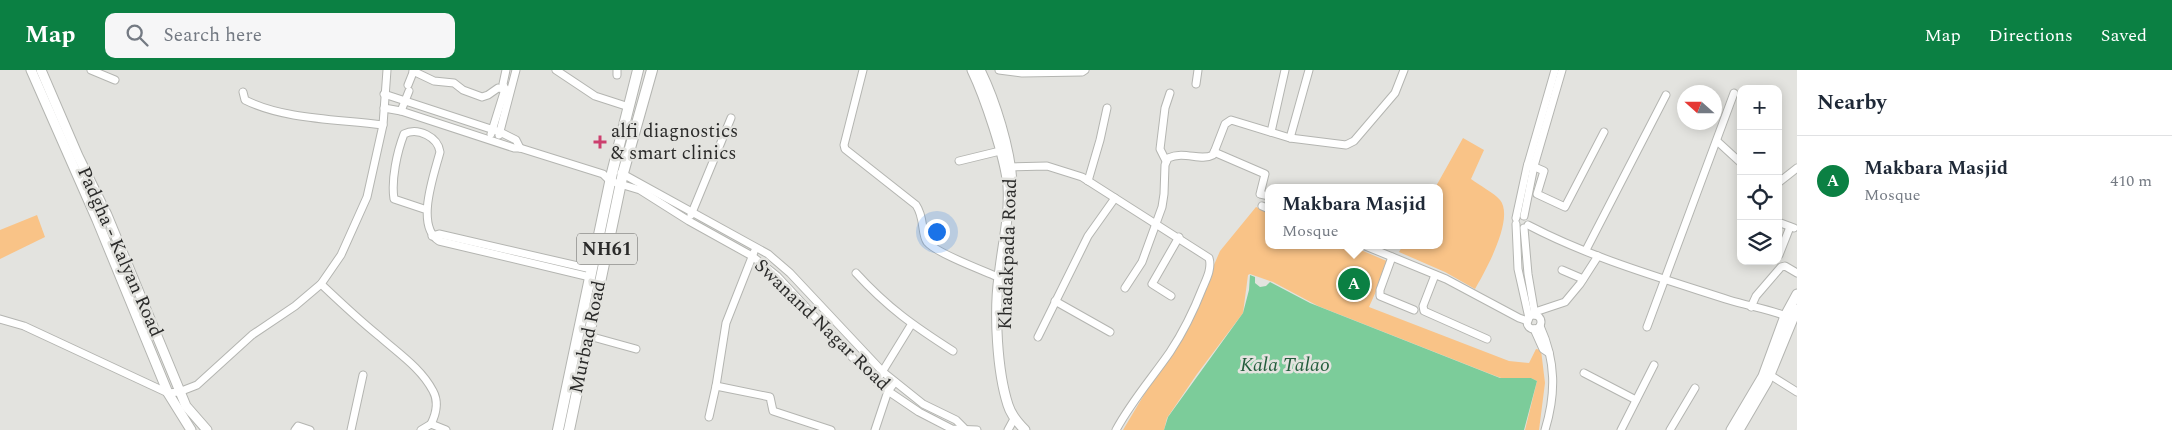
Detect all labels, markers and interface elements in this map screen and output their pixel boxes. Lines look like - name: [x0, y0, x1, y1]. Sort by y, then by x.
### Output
- search box: [105, 13, 455, 58]
- text: Map: [25, 17, 75, 53]
- icon: search: [123, 21, 151, 49]
- text: Search here: [163, 21, 262, 50]
- text: Map: [1925, 22, 1961, 49]
- text: Directions: [1989, 22, 2073, 49]
- text: Saved: [2101, 22, 2147, 49]
- north arrow: [1677, 85, 1722, 130]
- map controls: [1737, 85, 1782, 265]
- button: +: [1737, 85, 1782, 130]
- text: Nearby: [1817, 87, 1887, 119]
- place label: alfi diagnostics & smart clinics: [611, 117, 738, 168]
- button: −: [1737, 130, 1782, 175]
- marker: alfi diagnostics & smart clinics: [593, 135, 607, 149]
- text: Makbara Masjid: [1864, 154, 2008, 183]
- street label: Padgha - Kalyan Road: [69, 162, 171, 342]
- text: A: [1827, 169, 1839, 193]
- text: 410 m: [2110, 169, 2152, 193]
- button: locate: [1737, 175, 1782, 220]
- street label: Khadakpada Road: [991, 178, 1025, 330]
- text: Mosque: [1864, 183, 1921, 207]
- popup: [1265, 184, 1443, 249]
- text: Makbara Masjid: [1282, 190, 1426, 219]
- your location: [924, 219, 950, 245]
- text: Mosque: [1282, 219, 1339, 243]
- button: layers: [1737, 220, 1782, 265]
- road number: NH61: [577, 233, 637, 264]
- street label: Swanand Nagar Road: [747, 252, 897, 398]
- pin: A: [1338, 265, 1370, 303]
- street label: Murbad Road: [562, 278, 614, 396]
- water label: Kala Talao: [1240, 350, 1330, 380]

